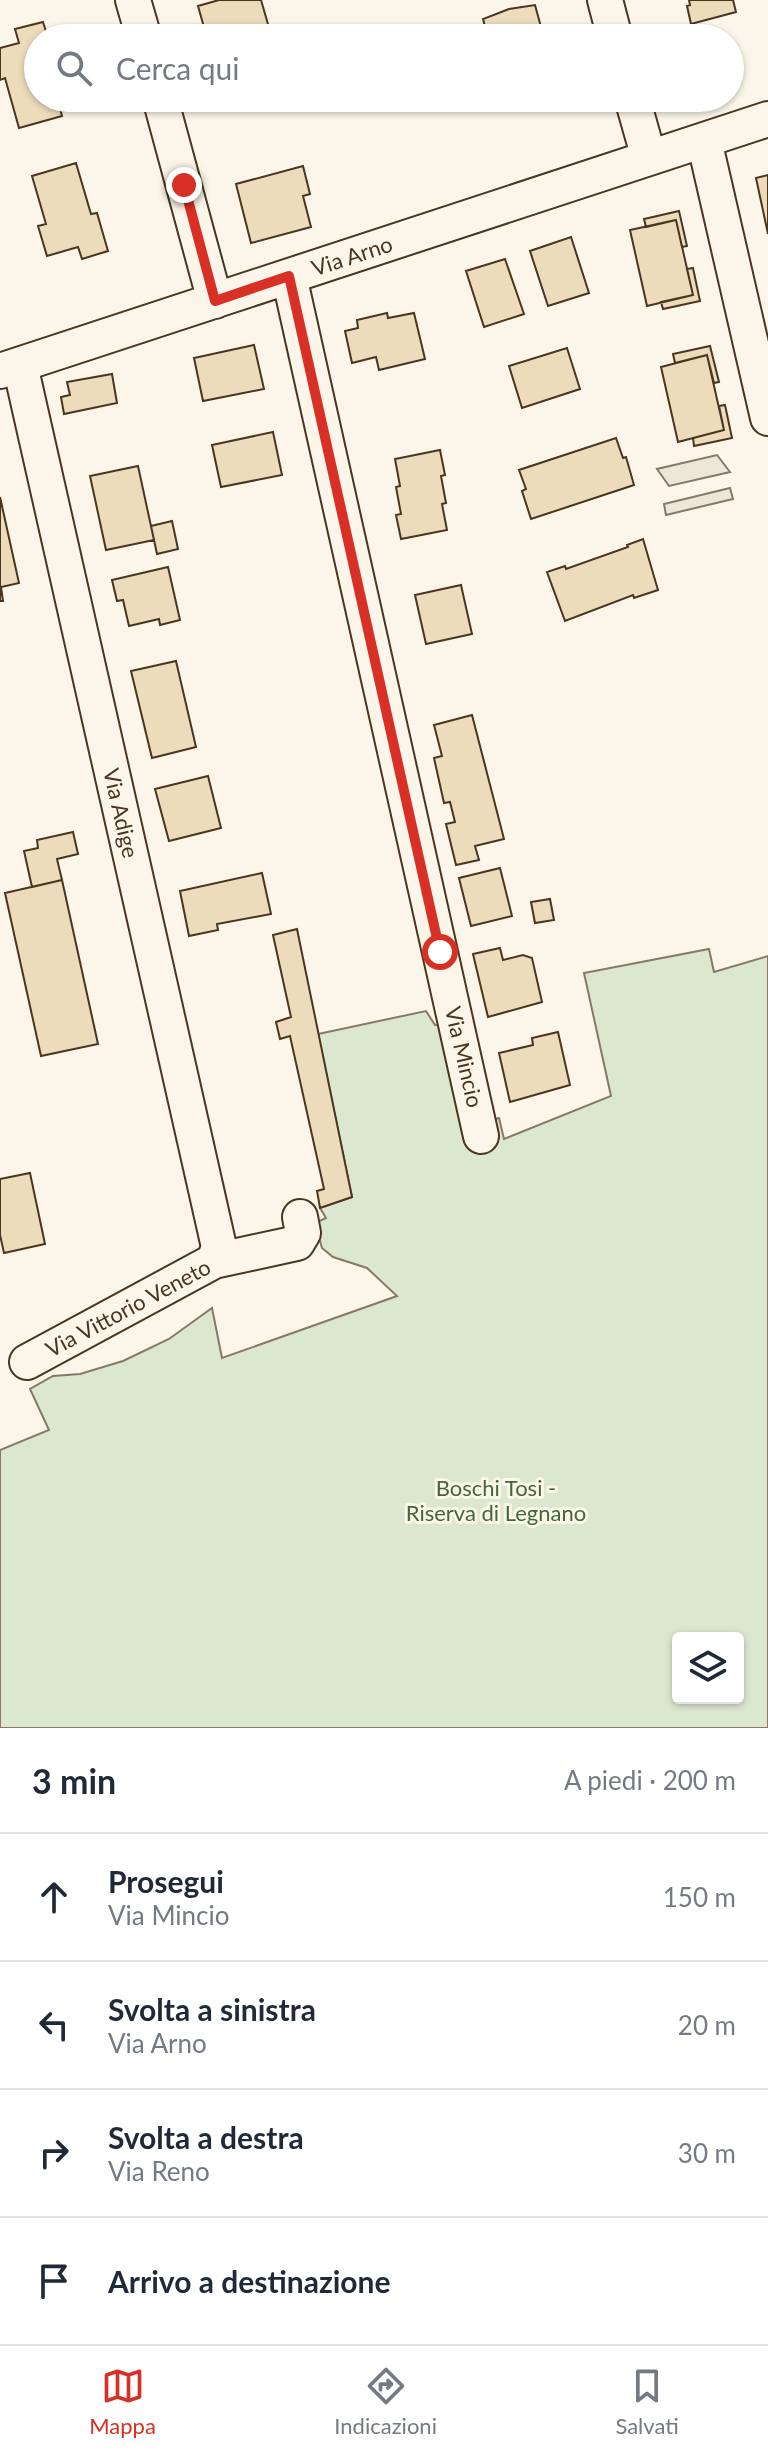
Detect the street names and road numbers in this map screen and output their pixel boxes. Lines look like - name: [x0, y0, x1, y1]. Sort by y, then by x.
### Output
- street label: Via Arno: [308, 230, 396, 281]
- street label: Via Adige: [98, 765, 145, 860]
- street label: Via Mincio: [440, 1004, 489, 1110]
- street label: Via Vittorio Veneto: [41, 1253, 215, 1362]

